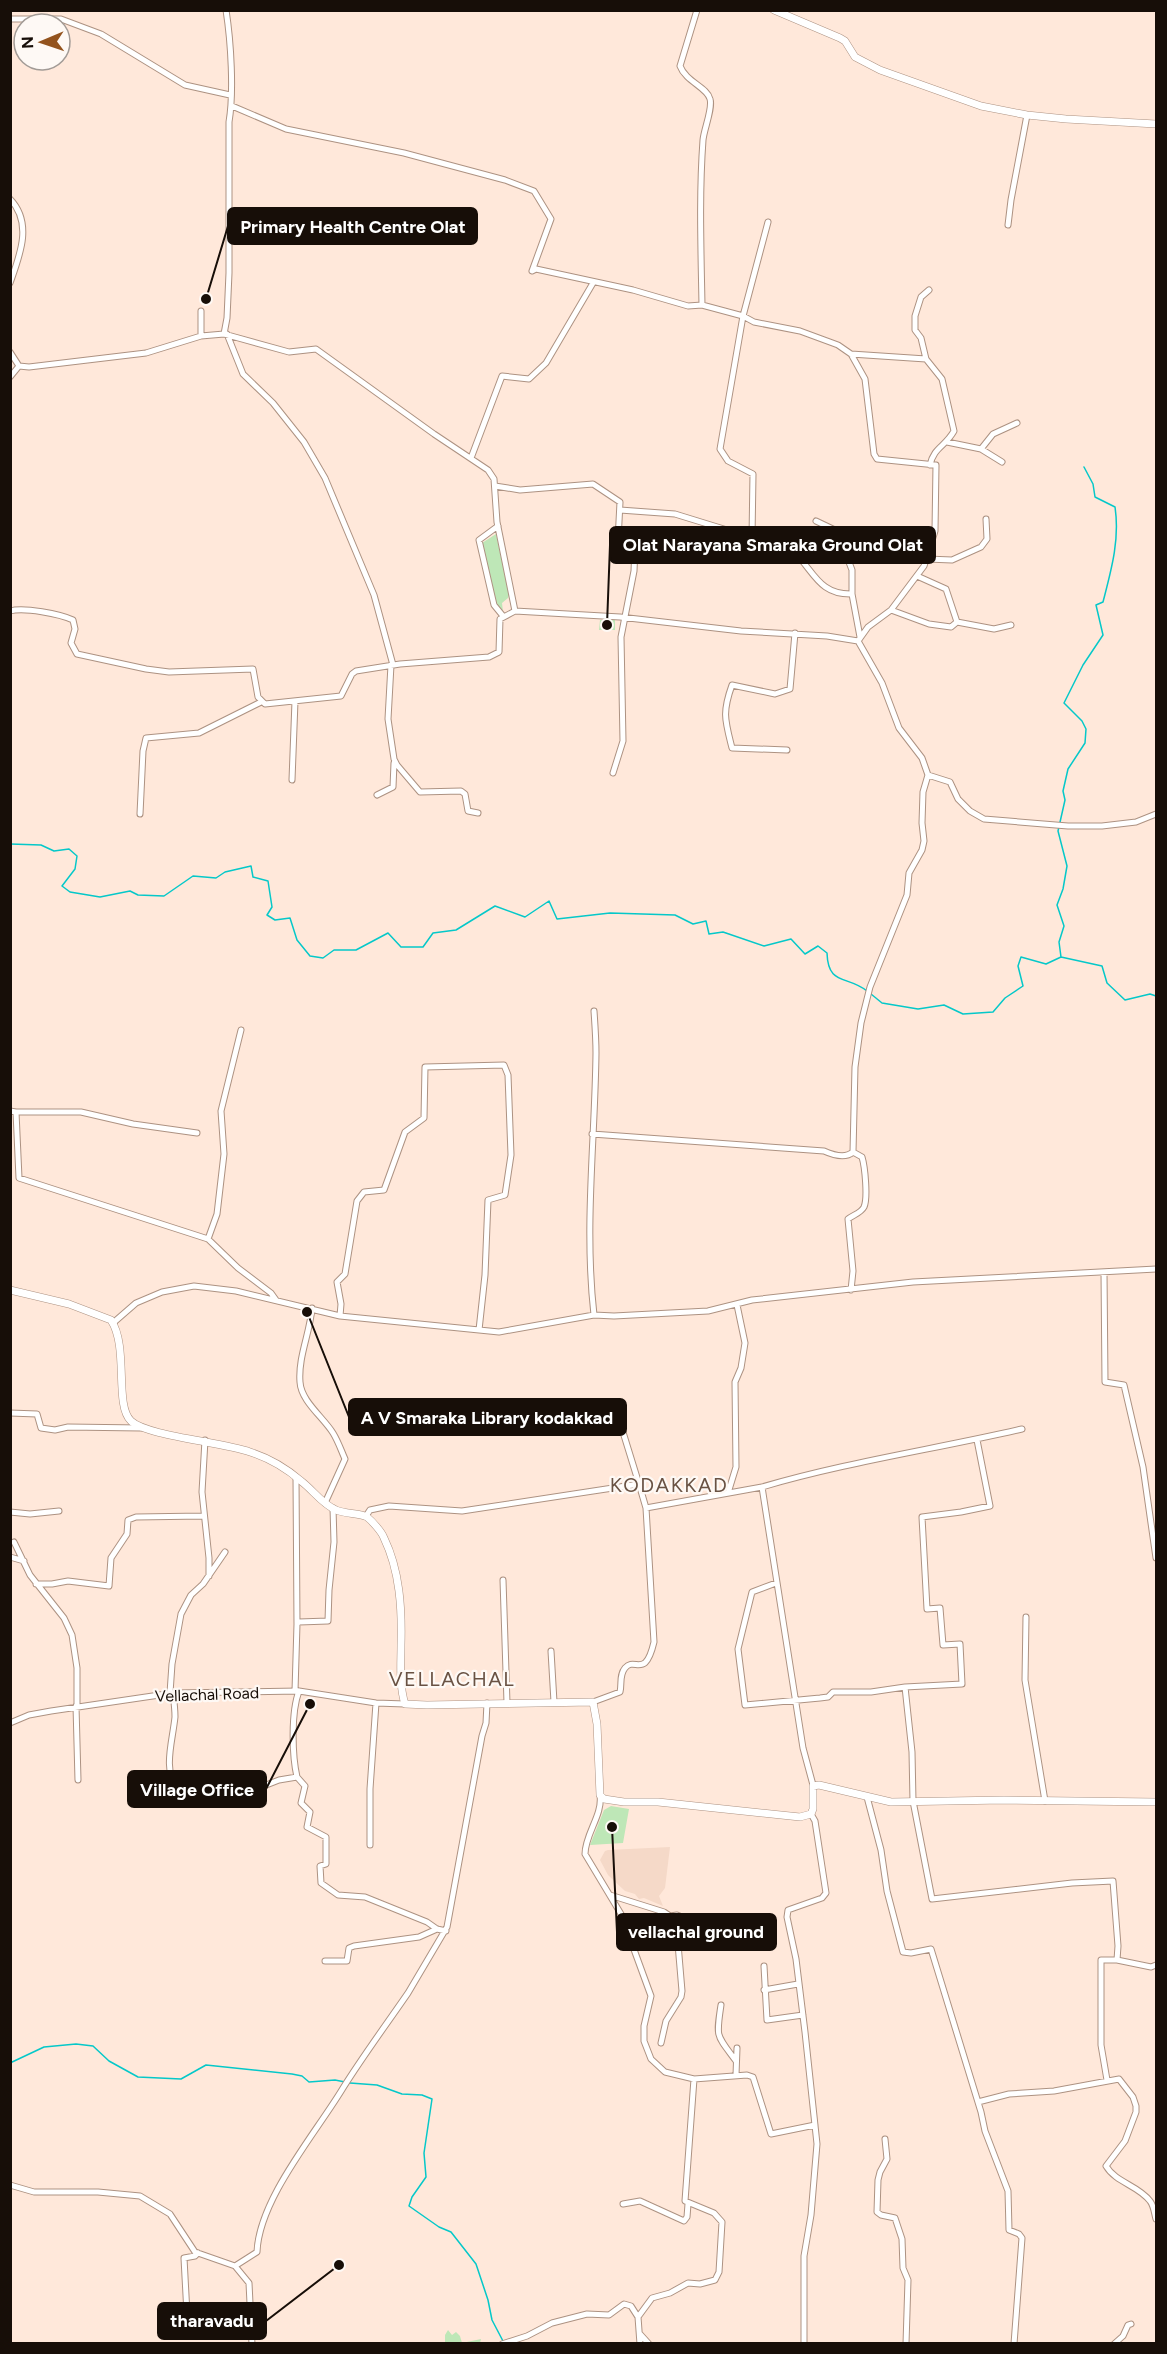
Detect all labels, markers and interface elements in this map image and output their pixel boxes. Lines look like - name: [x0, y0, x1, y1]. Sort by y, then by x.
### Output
- north arrow: [12, 12, 72, 72]
- text: N: [18, 36, 37, 49]
- callout: Primary Health Centre Olat: [228, 208, 477, 244]
- text: Primary Health Centre Olat: [240, 216, 466, 238]
- callout: Olat Narayana Smaraka Ground Olat: [610, 527, 935, 563]
- text: Olat Narayana Smaraka Ground Olat: [623, 534, 923, 556]
- callout: A V Smaraka Library kodakkad: [349, 1399, 626, 1435]
- text: A V Smaraka Library kodakkad: [361, 1407, 613, 1429]
- district label: KODAKKAD: [610, 1473, 728, 1497]
- district label: VELLACHAL: [389, 1667, 515, 1691]
- street label: Vellachal Road: [154, 1683, 260, 1706]
- callout: Village Office: [128, 1771, 266, 1807]
- text: Village Office: [140, 1779, 254, 1801]
- callout: vellachal ground: [617, 1914, 776, 1950]
- text: vellachal ground: [628, 1921, 764, 1943]
- callout: tharavadu: [158, 2303, 266, 2339]
- text: tharavadu: [170, 2310, 254, 2332]

